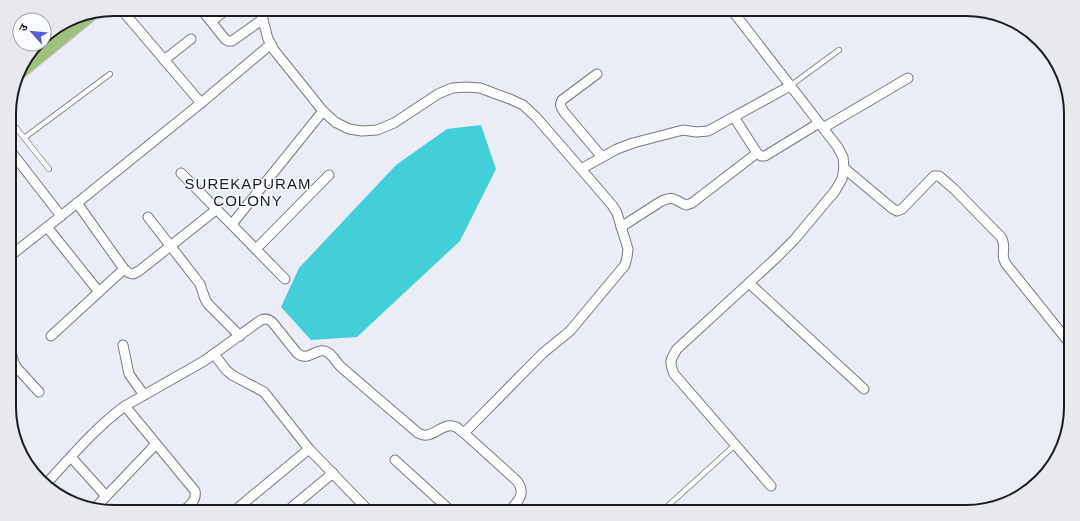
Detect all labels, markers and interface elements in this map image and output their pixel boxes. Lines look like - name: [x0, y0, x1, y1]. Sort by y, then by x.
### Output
- north arrow: [12, 12, 52, 52]
- text: उ: [16, 21, 30, 33]
- district label: SUREKAPURAM COLONY: [185, 175, 311, 209]

